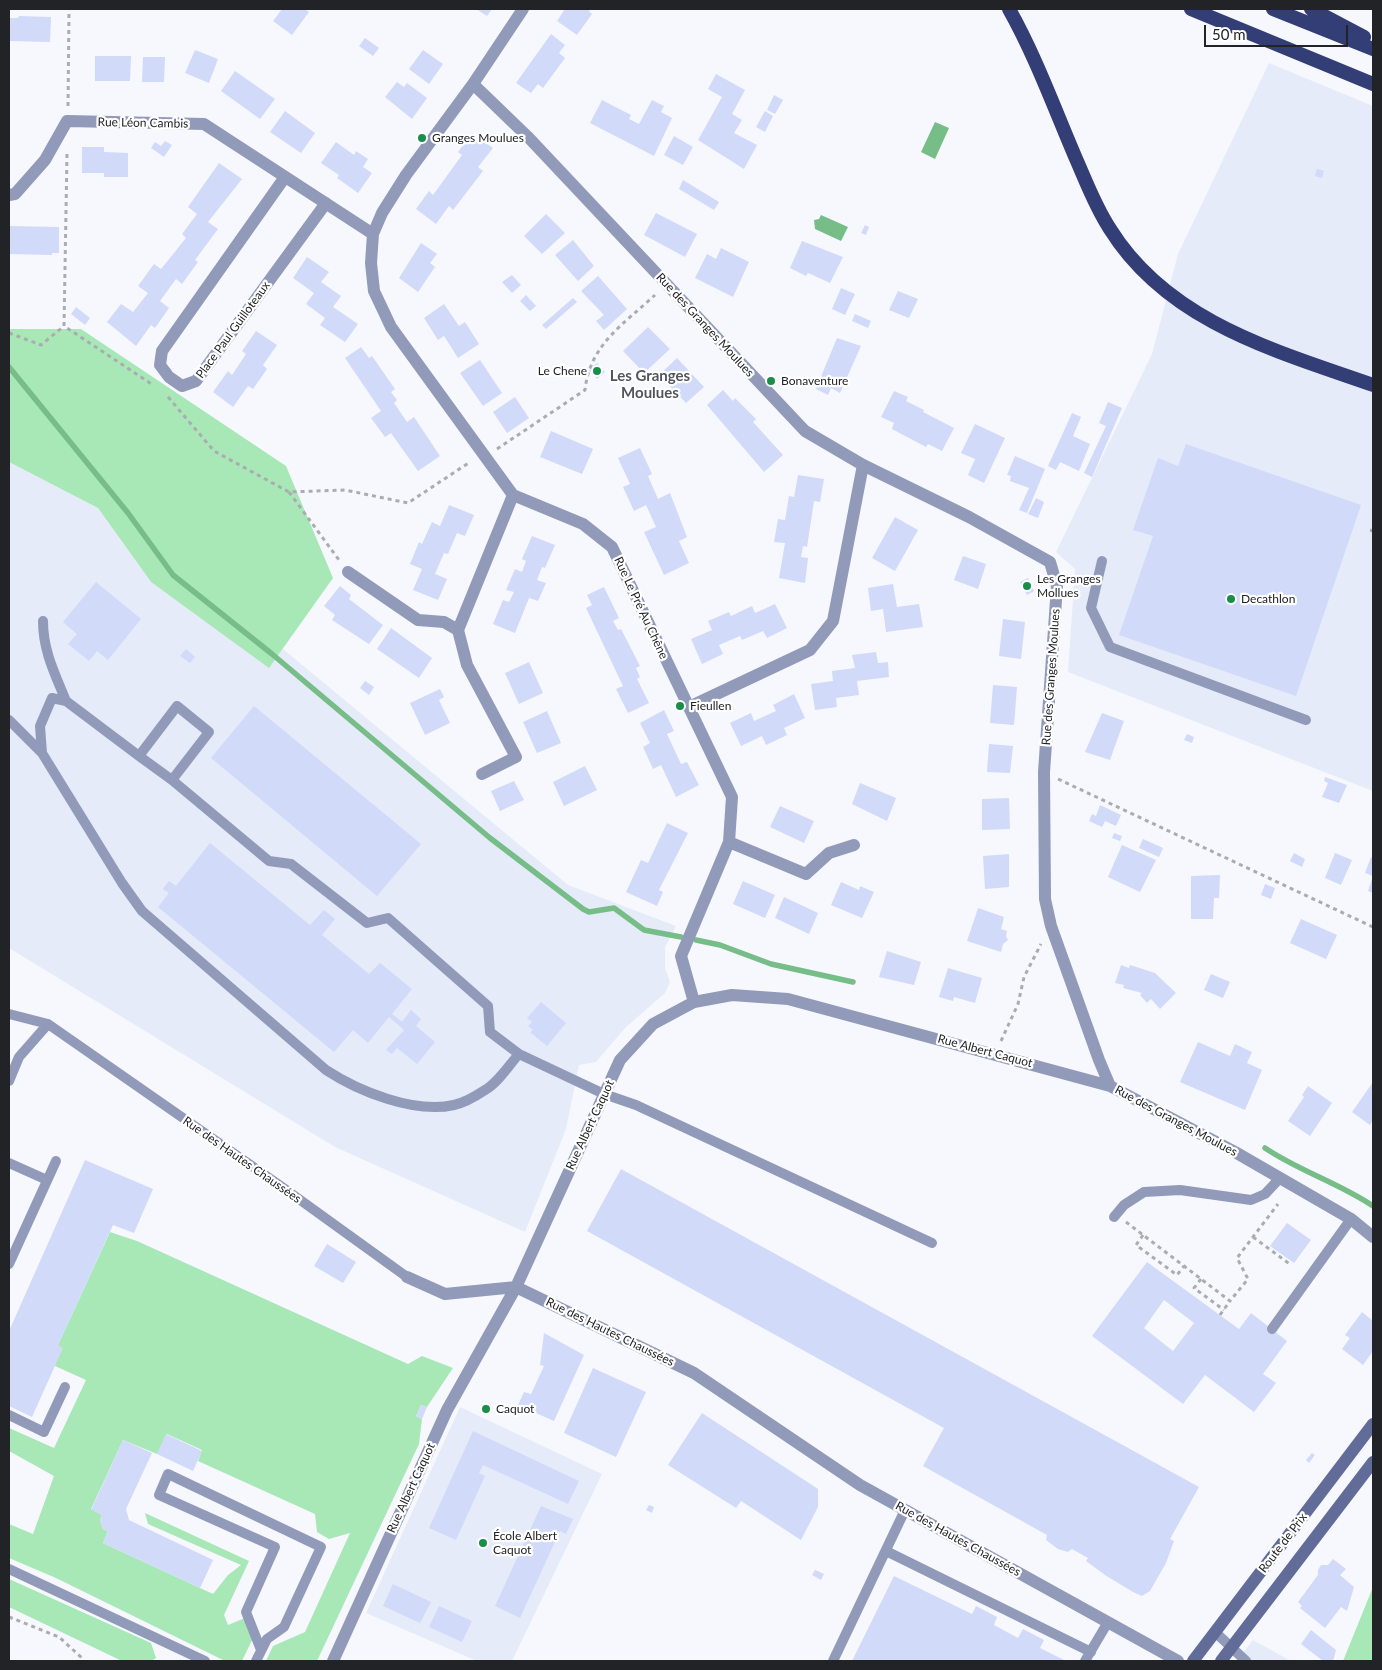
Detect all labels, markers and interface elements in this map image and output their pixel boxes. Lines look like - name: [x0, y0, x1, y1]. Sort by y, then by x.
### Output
- scale bar: [1207, 15, 1351, 47]
- text: 50 m: [1212, 25, 1246, 43]
- street label: Rue Léon Cambis: [98, 115, 188, 131]
- place label: Granges Moulues: [432, 131, 524, 145]
- marker: Granges Moulues: [416, 132, 428, 144]
- street label: Rue des Granges Moulues: [653, 270, 757, 380]
- street label: Place Paul Guilloteaux: [193, 279, 273, 381]
- place label: Le Chene: [538, 364, 587, 378]
- marker: Le Chene: [591, 365, 603, 377]
- district label: Les Granges Moulues: [610, 367, 690, 402]
- place label: Bonaventure: [781, 374, 848, 388]
- marker: Bonaventure: [765, 375, 777, 387]
- street label: Rue Le Pré Au Chêne: [611, 555, 671, 661]
- place label: Les Granges Mollues: [1037, 572, 1101, 600]
- marker: Les Granges Mollues: [1021, 580, 1033, 592]
- place label: Decathlon: [1241, 592, 1295, 606]
- marker: Decathlon: [1225, 593, 1237, 605]
- street label: Rue des Granges Moulues: [1039, 608, 1063, 746]
- place label: Fieullen: [690, 699, 731, 713]
- marker: Fieullen: [674, 700, 686, 712]
- street label: Rue Albert Caquot: [936, 1031, 1034, 1071]
- street label: Rue Albert Caquot: [563, 1078, 617, 1172]
- street label: Rue des Granges Moulues: [1112, 1083, 1240, 1159]
- street label: Rue des Hautes Chaussées: [180, 1114, 304, 1206]
- street label: Rue des Hautes Chaussées: [544, 1295, 676, 1369]
- place label: Caquot: [496, 1402, 534, 1416]
- marker: Caquot: [480, 1403, 492, 1415]
- street label: Rue Albert Caquot: [384, 1441, 438, 1535]
- street label: Rue des Hautes Chaussées: [893, 1499, 1023, 1579]
- street label: Route de Prix: [1256, 1510, 1310, 1576]
- place label: École Albert Caquot: [493, 1529, 557, 1557]
- marker: École Albert Caquot: [477, 1537, 489, 1549]

